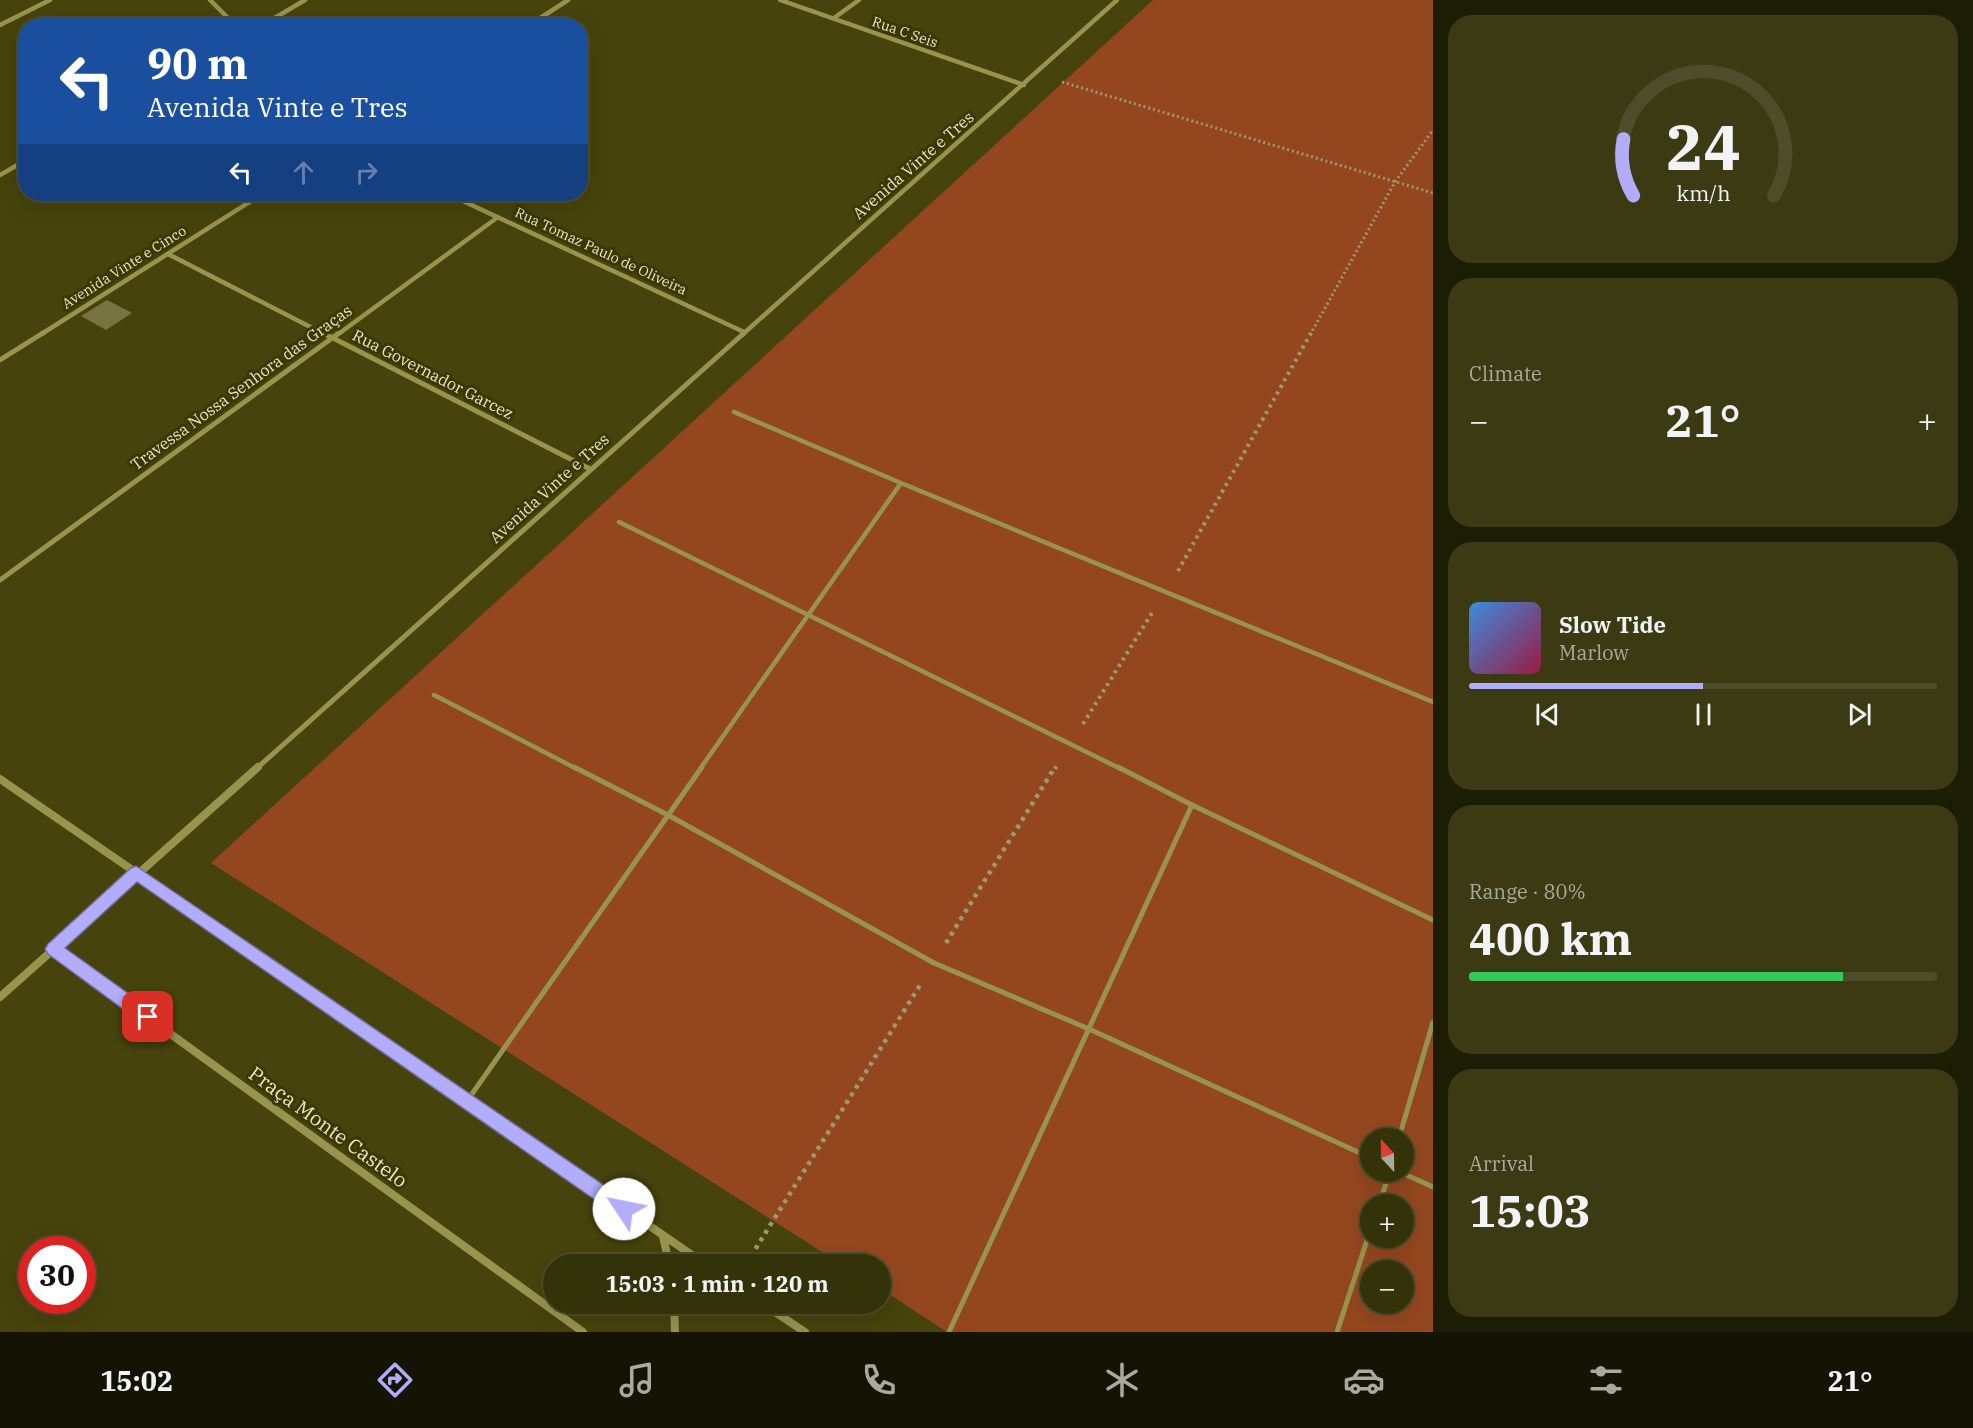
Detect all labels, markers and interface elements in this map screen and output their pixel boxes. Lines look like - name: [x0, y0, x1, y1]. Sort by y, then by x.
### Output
- street label: Rua C Seis: [870, 12, 940, 52]
- text: 90 m: [147, 36, 248, 91]
- icon: left: [48, 42, 126, 120]
- text: Avenida Vinte e Tres: [147, 89, 408, 124]
- text: 24: [1666, 106, 1740, 187]
- street label: Avenida Vinte e Tres: [848, 107, 978, 223]
- icon: left: [224, 156, 257, 189]
- icon: ahead: [287, 156, 320, 189]
- icon: right: [350, 156, 383, 189]
- text: km/h: [1676, 180, 1730, 208]
- street label: Rua Tomaz Paulo de Oliveira: [512, 203, 690, 299]
- street label: Avenida Vinte e Cinco: [59, 221, 190, 313]
- street label: Travessa Nossa Senhora das Graças: [126, 300, 356, 474]
- street label: Rua Governador Garcez: [349, 325, 517, 423]
- text: Climate: [1469, 360, 1542, 387]
- text: 21°: [1665, 391, 1741, 449]
- text: −: [1469, 399, 1489, 442]
- text: +: [1917, 399, 1937, 442]
- street label: Avenida Vinte e Tres: [485, 429, 613, 547]
- text: Slow Tide: [1559, 610, 1666, 639]
- text: Marlow: [1559, 639, 1629, 666]
- icon: previous: [1531, 698, 1564, 731]
- icon: pause: [1687, 698, 1720, 731]
- icon: next: [1843, 698, 1876, 731]
- text: Range · 80%: [1469, 878, 1586, 905]
- text: 400 km: [1469, 909, 1632, 967]
- pin: [122, 991, 173, 1042]
- icon: arrive: [131, 1000, 164, 1033]
- street label: Praça Monte Castelo: [243, 1060, 413, 1193]
- north arrow: [1360, 1128, 1414, 1182]
- map controls: [1360, 1128, 1414, 1314]
- text: Arrival: [1469, 1150, 1534, 1177]
- position arrow: [592, 1177, 656, 1241]
- text: 15:03: [1469, 1181, 1591, 1239]
- button: +: [1360, 1194, 1414, 1248]
- speed limit sign: 30: [18, 1236, 96, 1314]
- button: −: [1360, 1260, 1414, 1314]
- text: 15:03 · 1 min · 120 m: [605, 1269, 829, 1298]
- icon: directions: [374, 1359, 416, 1401]
- icon: music: [616, 1359, 658, 1401]
- icon: phone: [858, 1359, 900, 1401]
- icon: climate: [1101, 1359, 1143, 1401]
- icon: car: [1343, 1359, 1385, 1401]
- icon: filters: [1585, 1359, 1627, 1401]
- text: 15:02: [100, 1363, 173, 1398]
- text: 21°: [1828, 1363, 1873, 1398]

